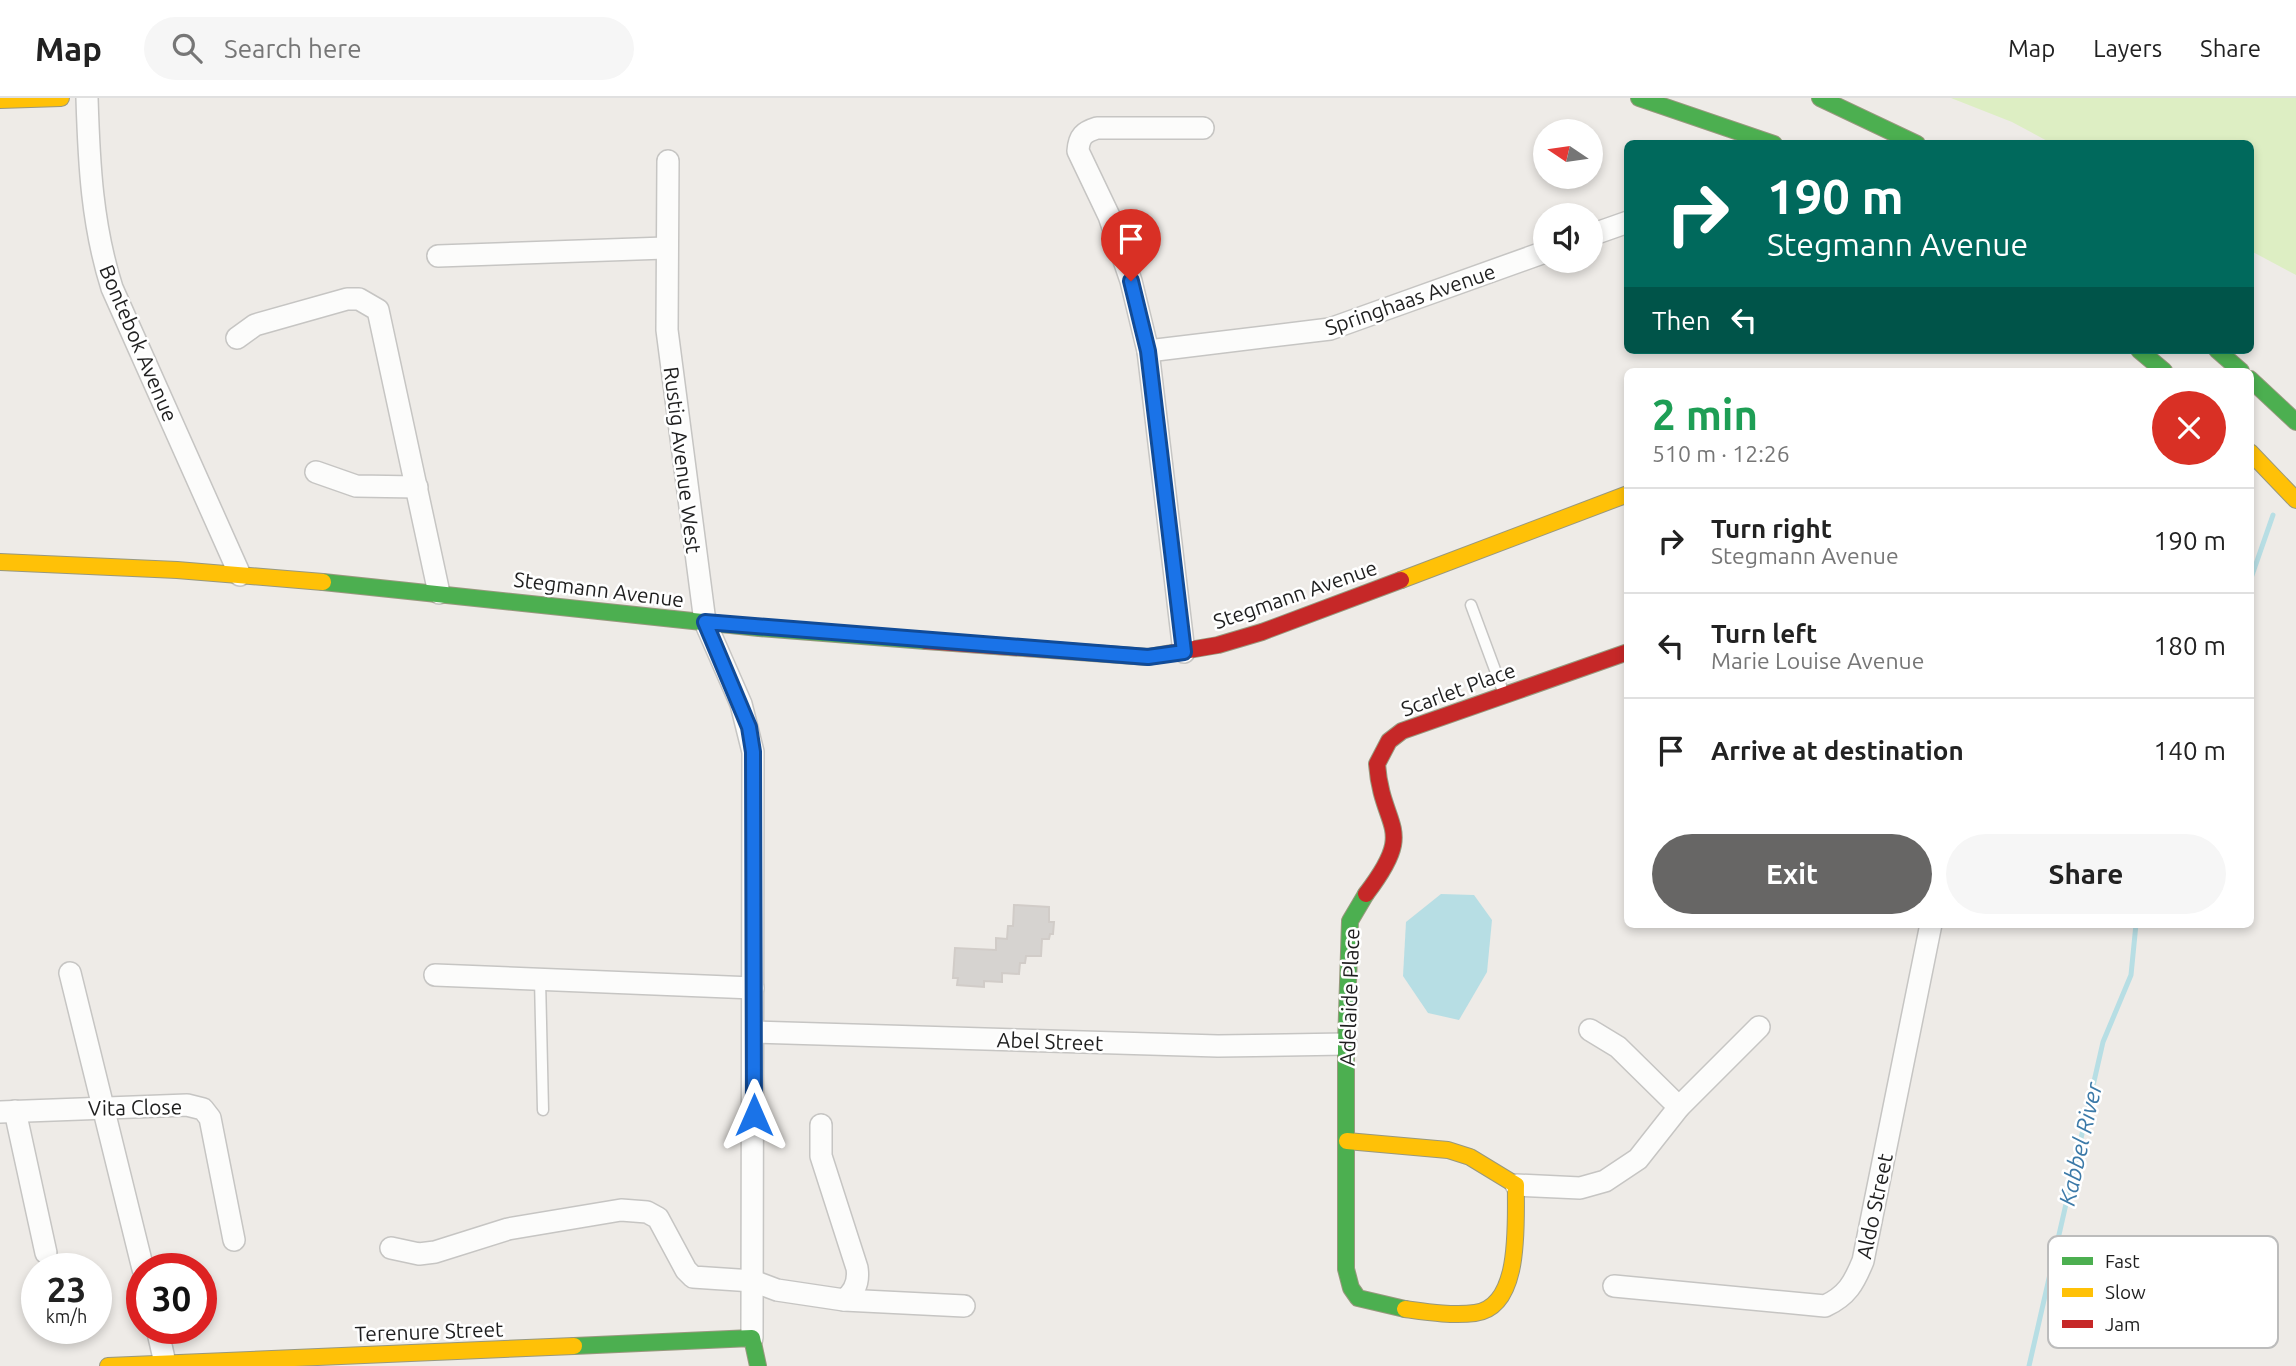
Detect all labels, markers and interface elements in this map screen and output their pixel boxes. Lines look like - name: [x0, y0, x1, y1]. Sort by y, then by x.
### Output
- search box: [144, 17, 634, 80]
- icon: search: [168, 29, 206, 67]
- text: Map: [35, 30, 102, 67]
- text: Search here: [224, 34, 362, 63]
- text: Map: [2008, 35, 2055, 62]
- text: Layers: [2093, 35, 2162, 62]
- text: Share: [2200, 35, 2261, 62]
- north arrow: [1533, 119, 1603, 189]
- map controls: [1533, 119, 1603, 273]
- icon: right: [1652, 168, 1743, 259]
- text: 190 m: [1767, 168, 1904, 223]
- button: sound: [1533, 203, 1603, 273]
- pin: [1101, 209, 1161, 281]
- icon: arrive: [1112, 220, 1150, 258]
- text: Stegmann Avenue: [1767, 226, 2028, 262]
- street label: Springhaas Avenue: [1322, 259, 1498, 339]
- street label: Bontebok Avenue: [95, 261, 183, 425]
- icon: left: [1725, 301, 1763, 339]
- text: Then: [1652, 306, 1711, 335]
- street label: Rustig Avenue West: [660, 365, 706, 555]
- text: 2 min: [1652, 391, 1758, 438]
- button: close: [2152, 391, 2226, 465]
- text: 510 m · 12:26: [1652, 441, 1790, 466]
- text: Turn right: [1711, 514, 1832, 543]
- icon: right: [1652, 522, 1690, 560]
- text: 190 m: [2154, 526, 2226, 555]
- text: Stegmann Avenue: [1711, 543, 1899, 568]
- street label: Stegmann Avenue: [1210, 555, 1380, 633]
- street label: Stegmann Avenue: [513, 567, 685, 611]
- text: Turn left: [1711, 619, 1817, 648]
- icon: left: [1652, 627, 1690, 665]
- text: 180 m: [2154, 631, 2226, 660]
- text: Marie Louise Avenue: [1711, 648, 1924, 673]
- street label: Scarlet Place: [1398, 657, 1518, 721]
- icon: arrive: [1652, 732, 1690, 770]
- text: Arrive at destination: [1711, 736, 1964, 765]
- text: 140 m: [2154, 736, 2226, 765]
- button: Exit: [1652, 834, 1932, 914]
- button: Share: [1946, 834, 2226, 914]
- street label: Adelaide Place: [1335, 928, 1363, 1066]
- street label: Abel Street: [996, 1027, 1104, 1055]
- position arrow: [717, 1078, 791, 1152]
- water label: Kabbel River: [2054, 1079, 2107, 1208]
- street label: Vita Close: [88, 1094, 182, 1120]
- street label: Aldo Street: [1851, 1151, 1897, 1261]
- legend: [2048, 1236, 2278, 1348]
- text: Fast: [2105, 1250, 2140, 1272]
- speed limit sign: 30: [126, 1253, 217, 1344]
- text: 23: [47, 1269, 86, 1309]
- text: Slow: [2105, 1281, 2146, 1303]
- text: km/h: [46, 1306, 87, 1326]
- text: Jam: [2105, 1313, 2141, 1335]
- street label: Terenure Street: [354, 1316, 504, 1346]

